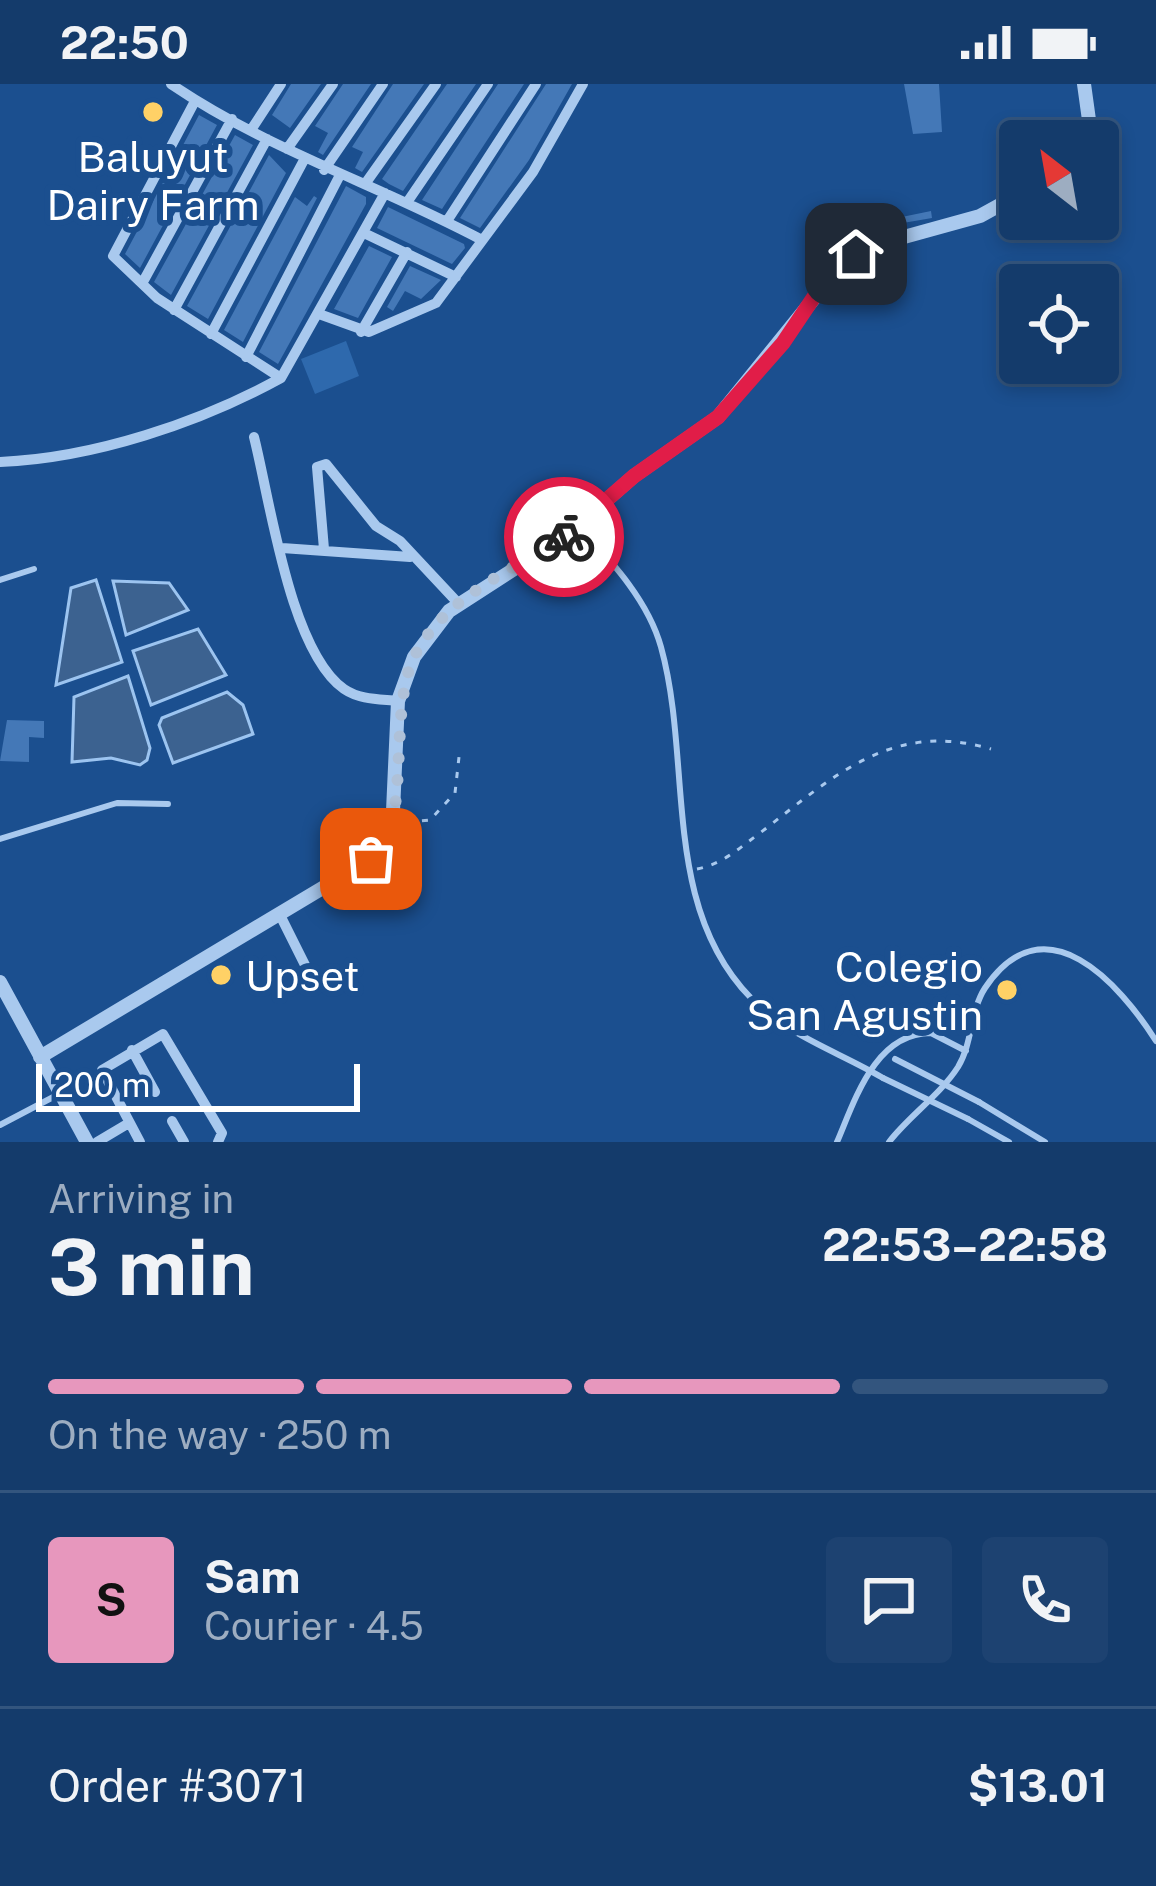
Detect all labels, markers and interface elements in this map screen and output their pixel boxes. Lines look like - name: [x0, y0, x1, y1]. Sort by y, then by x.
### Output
- text: 22:50: [60, 16, 189, 69]
- marker: Baluyut Dairy Farm: [140, 99, 166, 125]
- north arrow: [999, 120, 1119, 240]
- map controls: [999, 120, 1119, 384]
- place label: Baluyut Dairy Farm: [46, 132, 260, 229]
- pin: [805, 203, 907, 305]
- icon: home: [823, 221, 889, 287]
- button: locate: [999, 264, 1119, 384]
- courier: [504, 477, 624, 597]
- icon: bike: [531, 504, 597, 570]
- pin: [320, 808, 422, 910]
- icon: bag: [338, 826, 404, 892]
- place label: Colegio San Agustin: [746, 942, 983, 1039]
- place label: Upset: [245, 951, 360, 1000]
- marker: Upset: [208, 962, 234, 988]
- marker: Colegio San Agustin: [994, 977, 1020, 1003]
- scale bar: [36, 1058, 360, 1111]
- text: 200 m: [54, 1066, 150, 1104]
- text: Arriving in: [48, 1176, 234, 1222]
- text: 22:53–22:58: [822, 1218, 1108, 1271]
- text: 3 min: [48, 1221, 255, 1313]
- text: On the way · 250 m: [48, 1412, 392, 1458]
- button: chat: [826, 1537, 952, 1663]
- button: phone: [982, 1537, 1108, 1663]
- text: Sam: [204, 1550, 301, 1603]
- text: S: [95, 1573, 127, 1626]
- text: Courier · 4.5: [204, 1603, 424, 1649]
- text: Order #3071: [48, 1759, 307, 1812]
- text: $13.01: [968, 1759, 1108, 1812]

